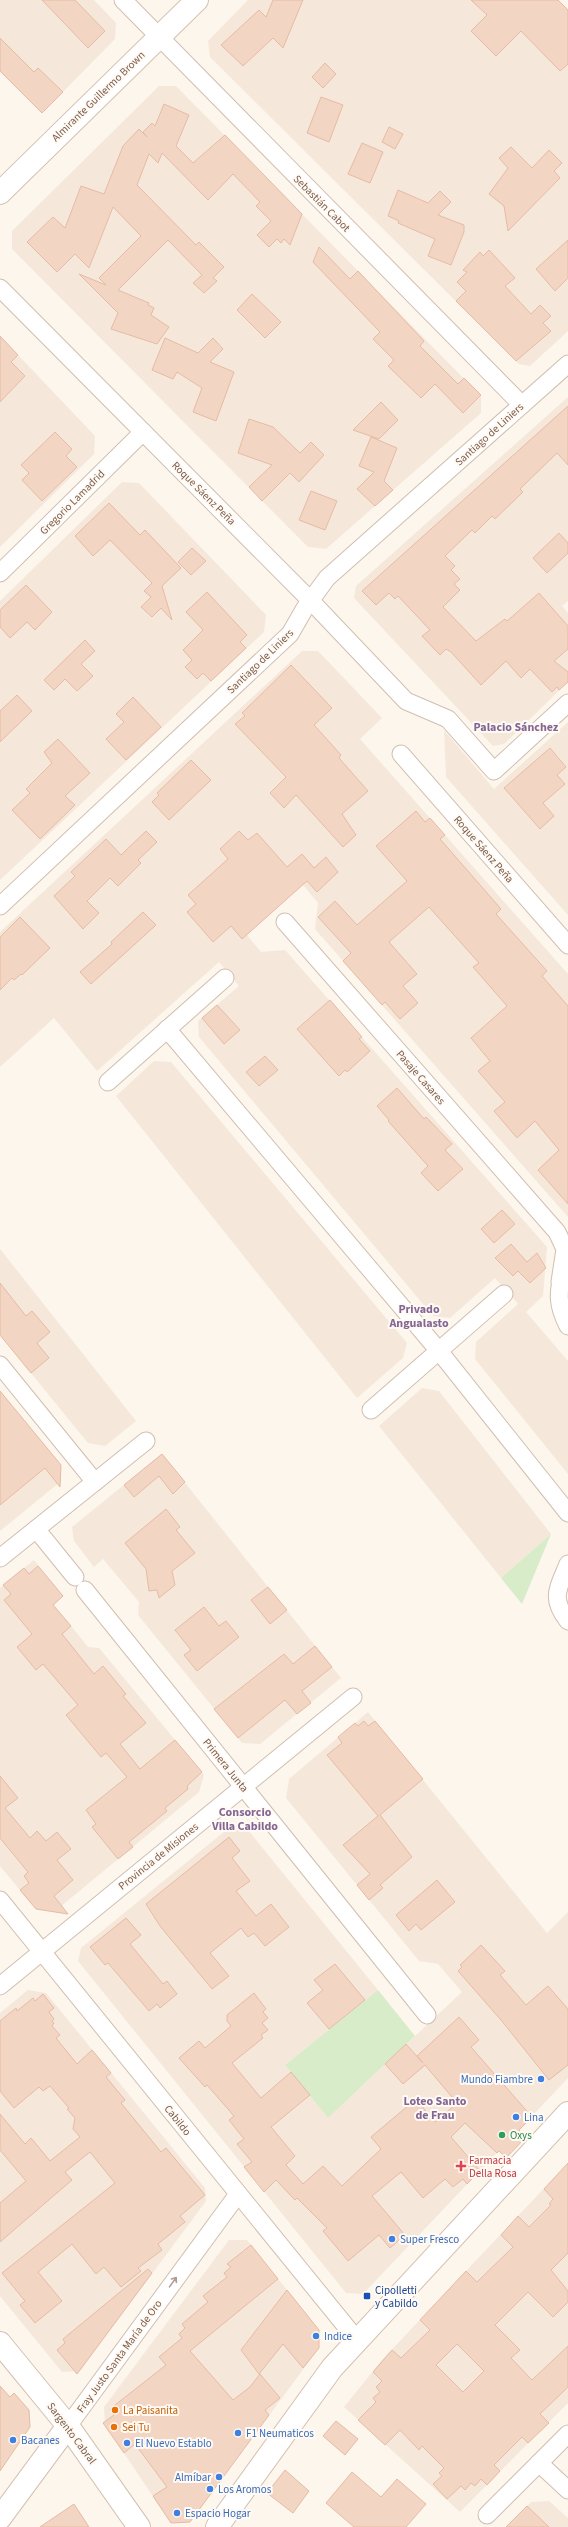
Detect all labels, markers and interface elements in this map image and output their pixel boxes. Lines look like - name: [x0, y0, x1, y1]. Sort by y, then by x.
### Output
- street label: Almirante Guillermo Brown: [48, 48, 148, 145]
- street label: Sebastián Cabot: [290, 172, 354, 235]
- street label: Santiago de Liniers: [452, 399, 527, 469]
- street label: Roque Sáenz Peña: [168, 458, 239, 529]
- street label: Gregorio Lamadrid: [37, 467, 108, 538]
- street label: Santiago de Liniers: [224, 625, 297, 697]
- district label: Palacio Sánchez: [474, 719, 559, 736]
- street label: Roque Sáenz Peña: [450, 812, 517, 886]
- street label: Pasaje Casares: [393, 1047, 449, 1108]
- district label: Privado Angualasto: [388, 1301, 449, 1332]
- street label: Primera Junta: [199, 1735, 252, 1795]
- district label: Consorcio Villa Cabildo: [211, 1804, 278, 1835]
- street label: Provincia de Misiones: [115, 1819, 202, 1893]
- place label: Mundo Fiambre: [461, 2072, 534, 2087]
- marker: Mundo Fiambre: [536, 2074, 546, 2084]
- district label: Loteo Santo de Frau: [404, 2093, 467, 2124]
- street label: Cabildo: [161, 2102, 195, 2139]
- place label: Lina: [524, 2110, 544, 2125]
- marker: Lina: [511, 2112, 521, 2122]
- place label: Oxys: [510, 2128, 532, 2143]
- marker: Oxys: [497, 2130, 507, 2140]
- place label: Farmacia Della Rosa: [469, 2153, 517, 2181]
- marker: Farmacia Della Rosa: [456, 2161, 466, 2171]
- place label: Super Fresco: [400, 2232, 459, 2247]
- marker: Super Fresco: [387, 2234, 397, 2244]
- one-way arrow: [169, 2277, 178, 2288]
- place label: Cipolletti y Cabildo: [375, 2283, 418, 2311]
- marker: Cipolletti y Cabildo: [362, 2291, 372, 2301]
- street label: Fray Justo Santa María de Oro: [73, 2297, 166, 2416]
- place label: Indice: [324, 2329, 353, 2344]
- marker: Indice: [311, 2331, 321, 2341]
- street label: Sargento Cabral: [43, 2399, 100, 2467]
- place label: La Paisanita: [123, 2403, 178, 2418]
- marker: La Paisanita: [110, 2405, 120, 2415]
- place label: Sei Tu: [122, 2420, 150, 2435]
- marker: Sei Tu: [109, 2422, 119, 2432]
- place label: F1 Neumaticos: [246, 2426, 314, 2441]
- marker: F1 Neumaticos: [233, 2428, 243, 2438]
- place label: Bacanes: [21, 2433, 60, 2448]
- marker: Bacanes: [8, 2435, 18, 2445]
- place label: El Nuevo Establo: [135, 2436, 212, 2451]
- marker: El Nuevo Establo: [122, 2438, 132, 2448]
- place label: Almíbar: [175, 2470, 211, 2485]
- marker: Almíbar: [214, 2472, 224, 2482]
- place label: Los Aromos: [218, 2482, 272, 2497]
- marker: Los Aromos: [205, 2484, 215, 2494]
- place label: Espacio Hogar: [185, 2506, 251, 2521]
- marker: Espacio Hogar: [172, 2508, 182, 2518]

